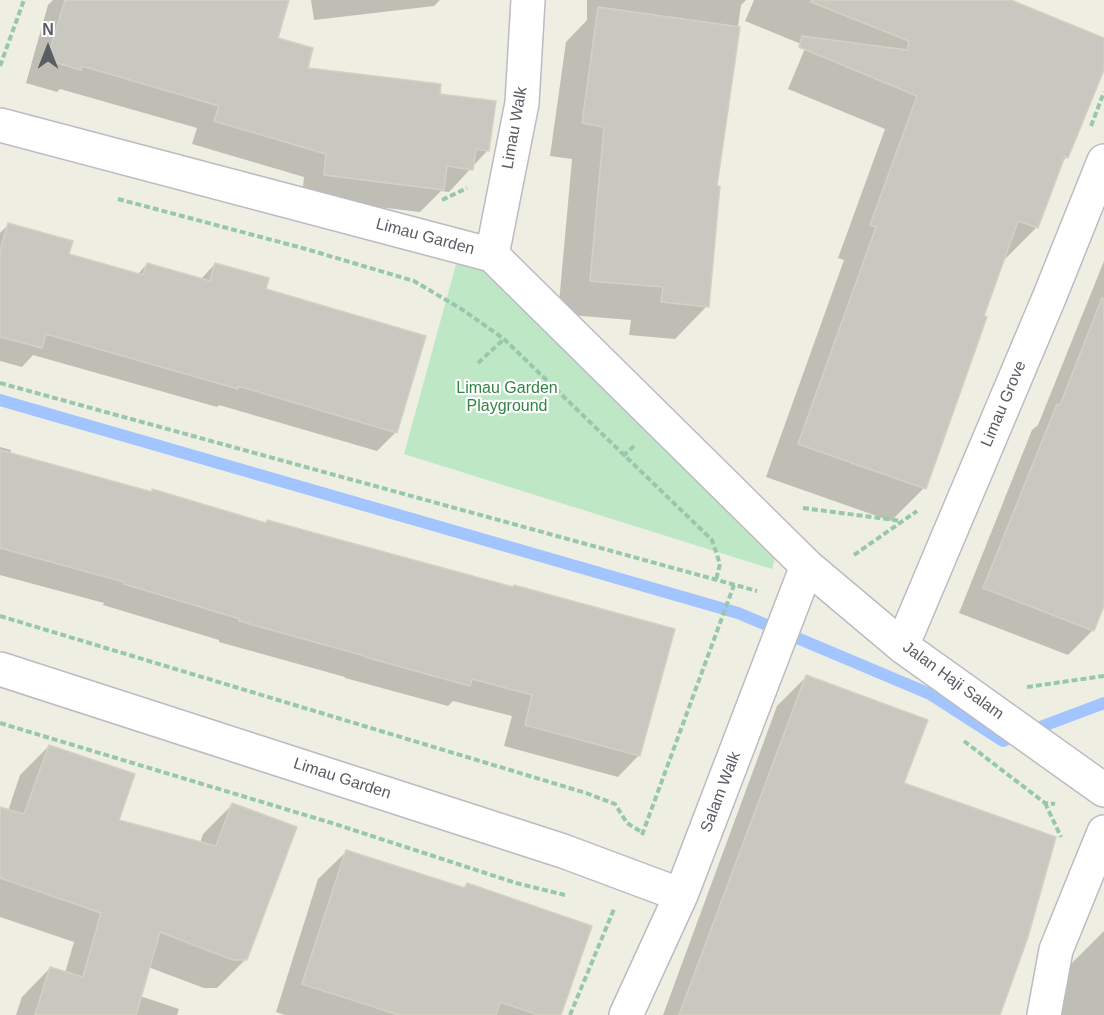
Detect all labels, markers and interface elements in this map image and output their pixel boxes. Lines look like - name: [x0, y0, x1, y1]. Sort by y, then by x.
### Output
- north arrow: [18, 18, 78, 78]
- text: N: [42, 21, 54, 38]
- street label: Limau Walk: [498, 85, 532, 171]
- street label: Limau Garden: [374, 215, 476, 259]
- street label: Limau Grove: [977, 358, 1031, 450]
- park label: Limau Garden Playground: [456, 379, 558, 417]
- street label: Jalan Haji Salam: [899, 638, 1007, 724]
- street label: Salam Walk: [697, 749, 745, 835]
- street label: Limau Garden: [291, 754, 393, 804]

